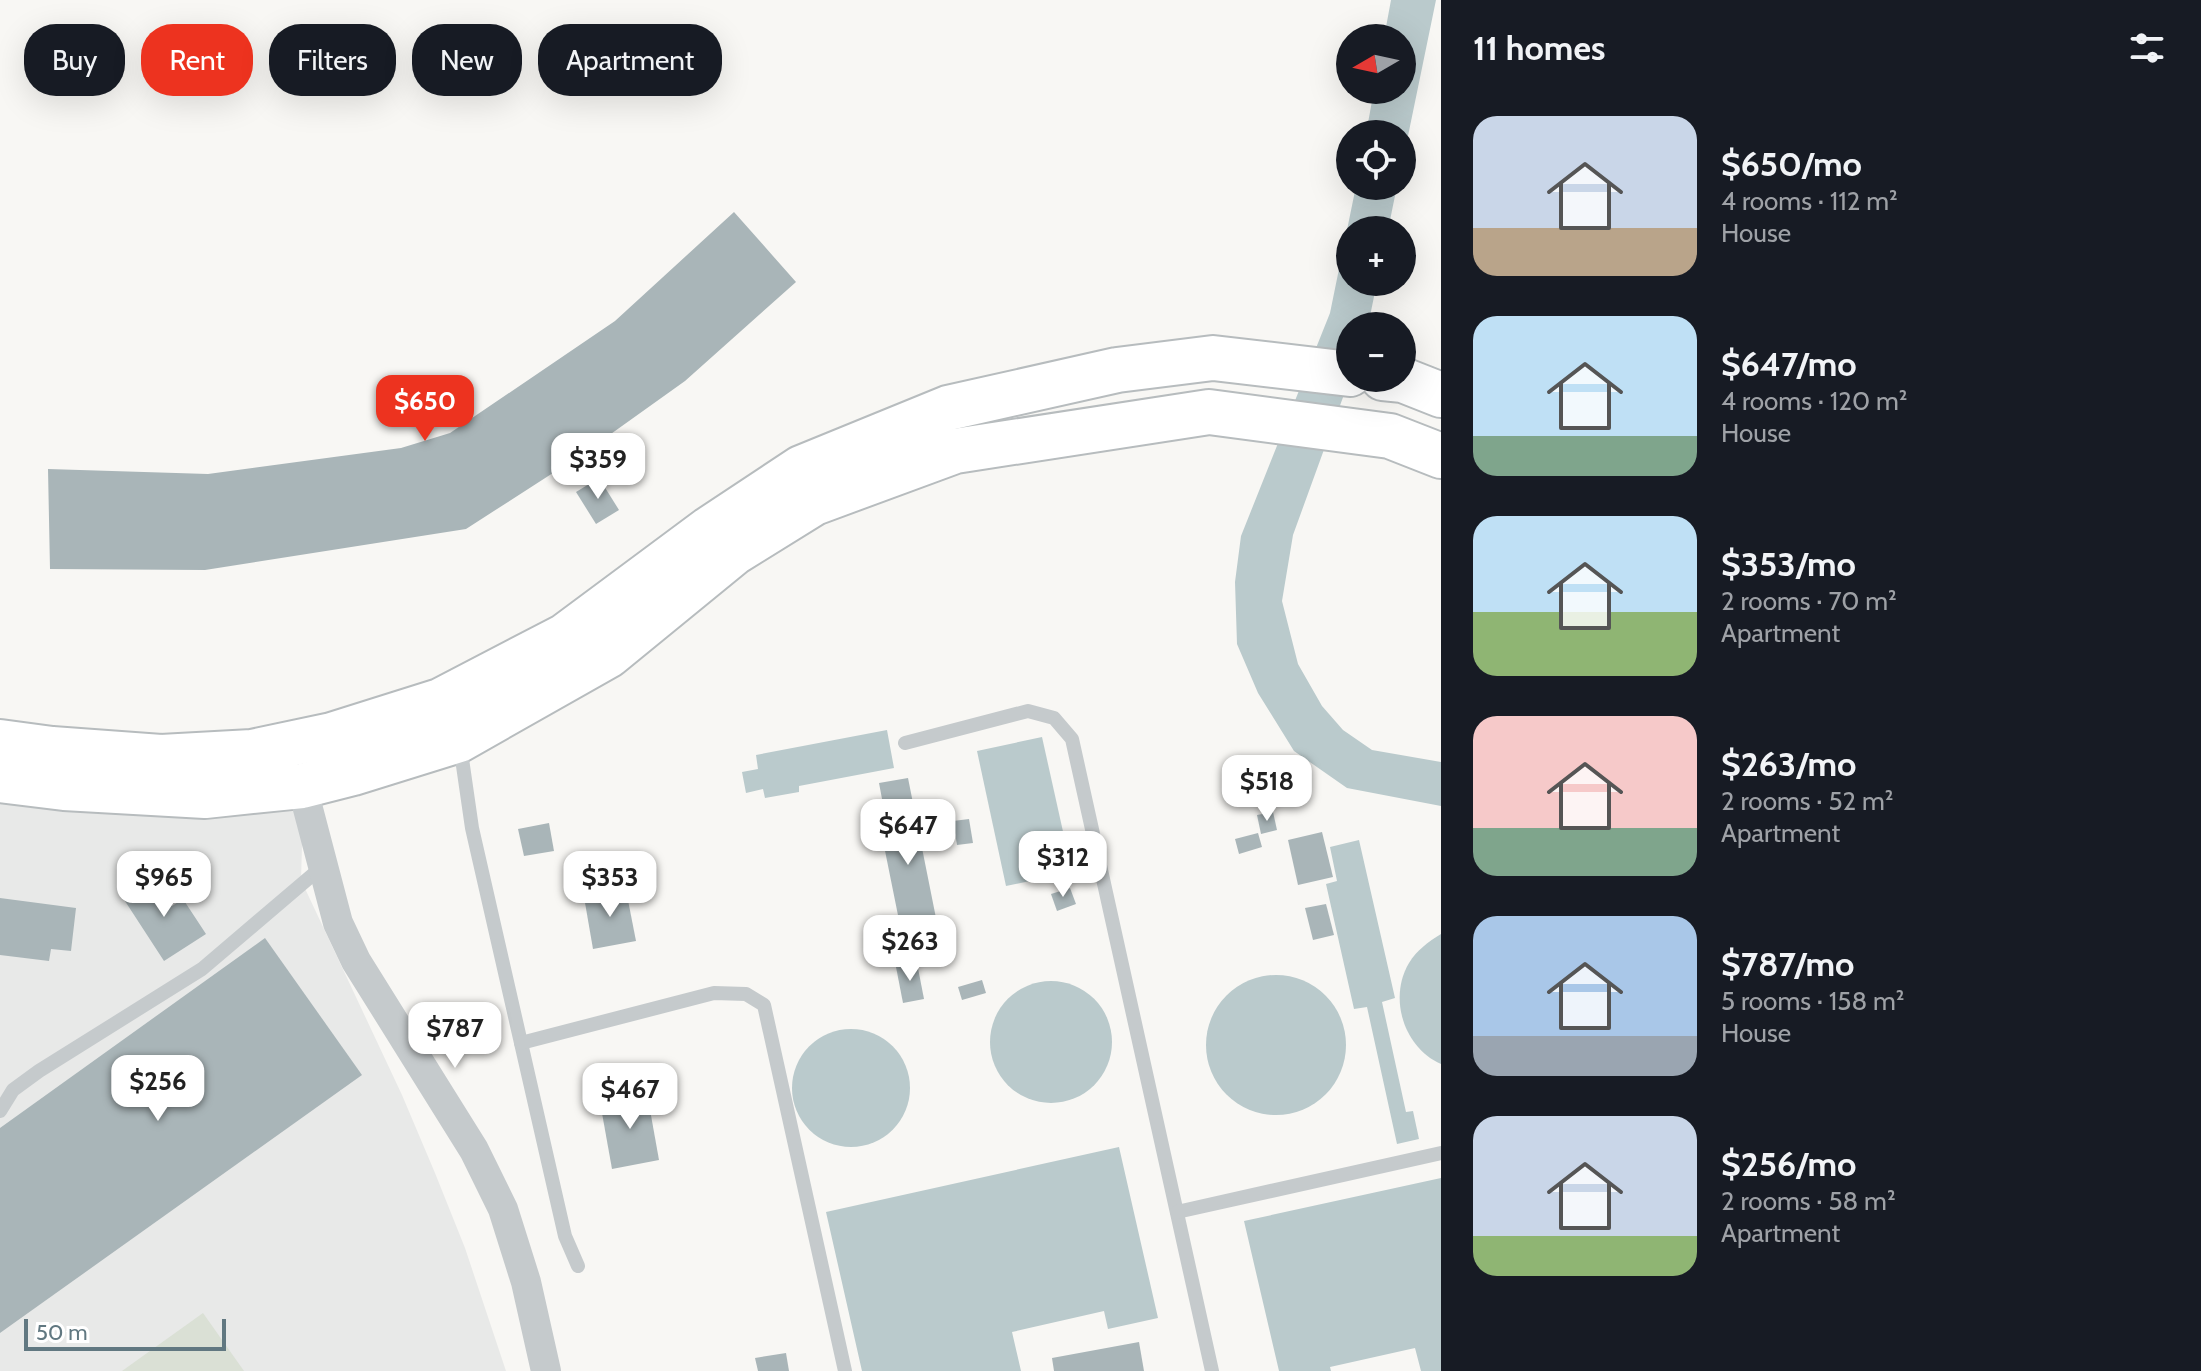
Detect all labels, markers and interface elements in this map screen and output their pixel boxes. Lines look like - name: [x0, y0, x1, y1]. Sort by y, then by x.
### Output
- chip: Buy: [24, 24, 125, 96]
- chip: Rent: [141, 24, 253, 96]
- chip: Filters: [269, 24, 396, 96]
- chip: New: [412, 24, 522, 96]
- chip: Apartment: [538, 24, 722, 96]
- north arrow: [1336, 24, 1416, 104]
- map controls: [1336, 24, 1416, 392]
- icon: filters: [2125, 26, 2169, 70]
- text: 11 homes: [1473, 27, 1605, 69]
- button: locate: [1336, 120, 1416, 200]
- text: $650/mo: [1721, 143, 1862, 185]
- icon: home: [1537, 148, 1633, 244]
- text: 4 rooms · 112 m²: [1721, 185, 1898, 217]
- button: +: [1336, 216, 1416, 296]
- text: House: [1721, 217, 1791, 249]
- button: −: [1336, 312, 1416, 392]
- text: $647/mo: [1721, 343, 1857, 385]
- icon: home: [1537, 348, 1633, 444]
- pin: $650: [378, 375, 472, 443]
- text: $650: [394, 385, 456, 417]
- text: 4 rooms · 120 m²: [1721, 385, 1907, 417]
- text: House: [1721, 417, 1791, 449]
- pin: $359: [551, 433, 645, 501]
- text: $359: [569, 443, 627, 475]
- text: $353/mo: [1721, 543, 1856, 585]
- icon: home: [1537, 548, 1633, 644]
- text: 2 rooms · 70 m²: [1721, 585, 1897, 617]
- text: Apartment: [1721, 617, 1840, 649]
- text: $263/mo: [1721, 743, 1856, 785]
- icon: home: [1537, 748, 1633, 844]
- pin: $518: [1220, 755, 1314, 823]
- text: $518: [1240, 765, 1294, 797]
- text: 2 rooms · 52 m²: [1721, 785, 1893, 817]
- pin: $647: [861, 799, 955, 867]
- text: $647: [878, 809, 938, 841]
- text: Apartment: [1721, 817, 1840, 849]
- pin: $312: [1016, 831, 1110, 899]
- text: $312: [1037, 841, 1089, 873]
- pin: $965: [117, 851, 211, 919]
- pin: $353: [563, 851, 657, 919]
- text: $965: [135, 861, 193, 893]
- text: $353: [581, 861, 639, 893]
- pin: $263: [863, 915, 957, 983]
- text: $263: [881, 925, 939, 957]
- text: $787/mo: [1721, 943, 1854, 985]
- icon: home: [1537, 948, 1633, 1044]
- text: 5 rooms · 158 m²: [1721, 985, 1904, 1017]
- pin: $787: [408, 1002, 502, 1070]
- text: $787: [426, 1012, 484, 1044]
- text: House: [1721, 1017, 1791, 1049]
- pin: $256: [111, 1055, 205, 1123]
- pin: $467: [583, 1063, 677, 1131]
- text: $256: [129, 1065, 187, 1097]
- text: $467: [600, 1073, 660, 1105]
- text: $256/mo: [1721, 1143, 1856, 1185]
- icon: home: [1537, 1148, 1633, 1244]
- text: 2 rooms · 58 m²: [1721, 1185, 1896, 1217]
- text: Apartment: [1721, 1217, 1840, 1249]
- scale bar: [24, 1315, 226, 1351]
- text: 50 m: [36, 1319, 88, 1346]

